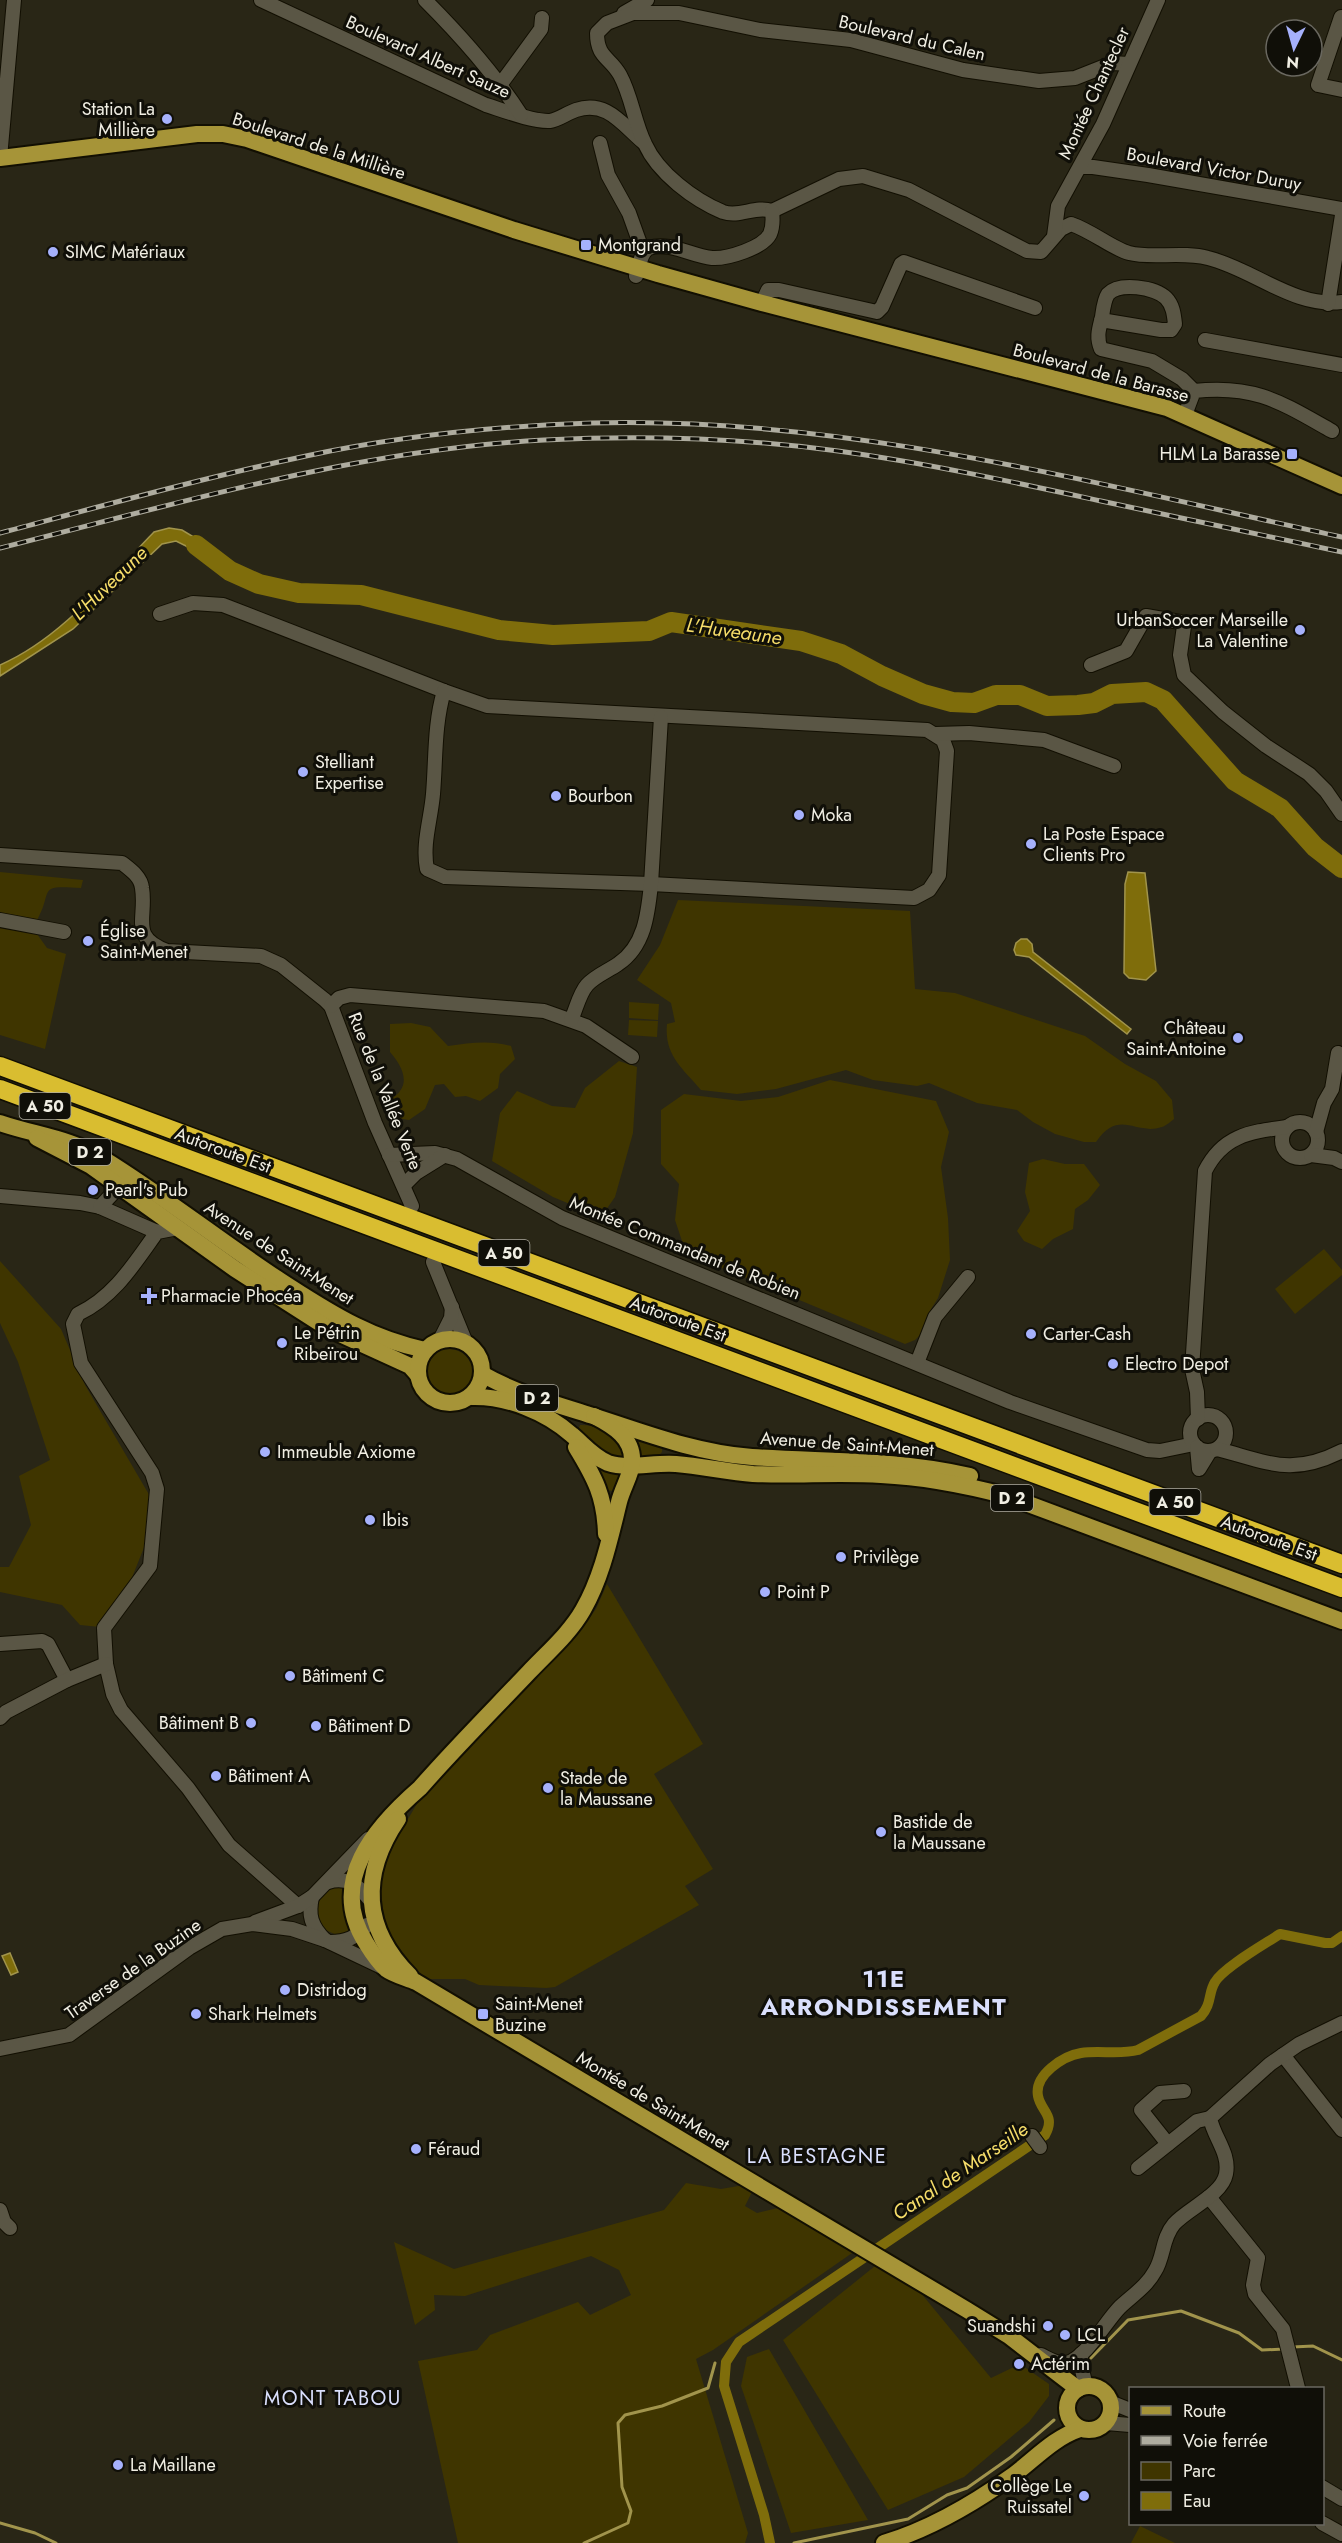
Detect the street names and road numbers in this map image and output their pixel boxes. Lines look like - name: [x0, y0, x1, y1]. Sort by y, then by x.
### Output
- street label: Boulevard du Calen: [836, 8, 988, 68]
- street label: Boulevard Albert Sauze: [342, 9, 514, 105]
- street label: Montée Chantecler: [1052, 22, 1137, 164]
- street label: Boulevard de la Millière: [229, 106, 409, 186]
- street label: Boulevard Victor Duruy: [1125, 141, 1303, 197]
- street label: Boulevard de la Barasse: [1010, 337, 1192, 409]
- street label: Rue de la Vallée Verte: [342, 1008, 428, 1174]
- road number: A 50: [20, 1093, 70, 1119]
- street label: Autoroute Est: [171, 1121, 275, 1180]
- road number: D 2: [69, 1139, 111, 1165]
- street label: Montée Commandant de Robien: [566, 1190, 804, 1306]
- street label: Avenue de Saint-Menet: [199, 1195, 360, 1312]
- road number: A 50: [478, 1240, 530, 1266]
- street label: Autoroute Est: [626, 1290, 730, 1349]
- road number: D 2: [516, 1385, 558, 1411]
- street label: Avenue de Saint-Menet: [759, 1425, 935, 1463]
- road number: D 2: [991, 1485, 1033, 1511]
- road number: A 50: [1150, 1489, 1200, 1515]
- street label: Autoroute Est: [1217, 1509, 1321, 1568]
- street label: Traverse de la Buzine: [60, 1912, 206, 2026]
- street label: Montée de Saint-Menet: [571, 2045, 735, 2157]

